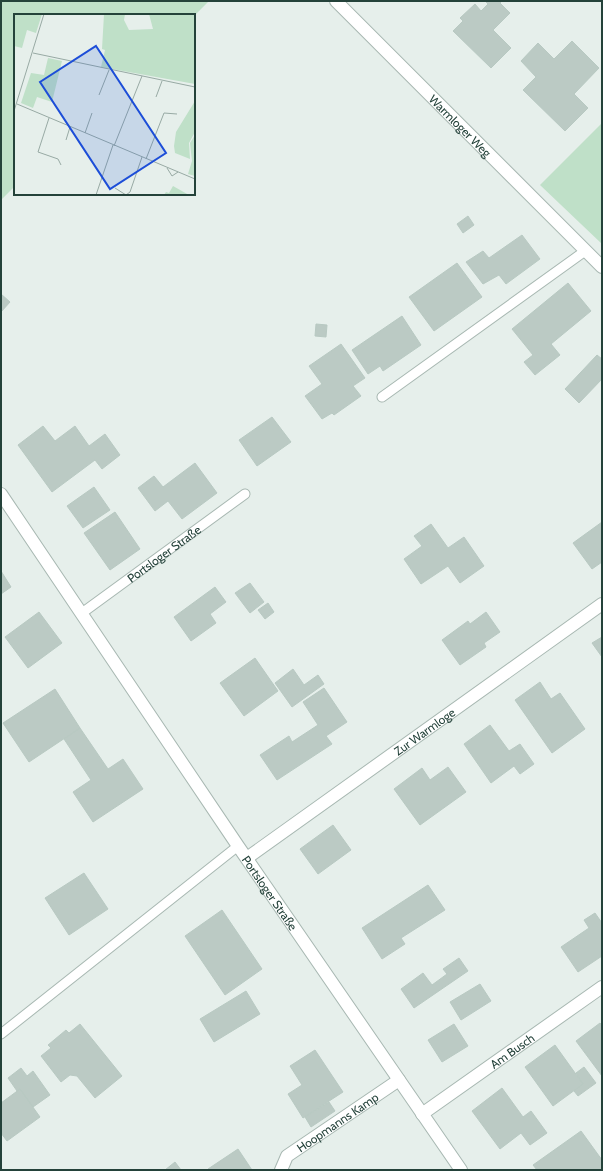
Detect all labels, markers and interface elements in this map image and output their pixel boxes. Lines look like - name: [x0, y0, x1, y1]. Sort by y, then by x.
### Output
- inset map: [14, 14, 195, 195]
- street label: Warmloger Weg: [426, 91, 495, 160]
- street label: Portsloger Straße: [124, 522, 203, 585]
- street label: Zur Warmloge: [391, 704, 458, 758]
- street label: Portsloger Straße: [239, 852, 301, 933]
- street label: Am Busch: [487, 1030, 537, 1071]
- street label: Hoopmanns Kamp: [294, 1089, 381, 1155]

